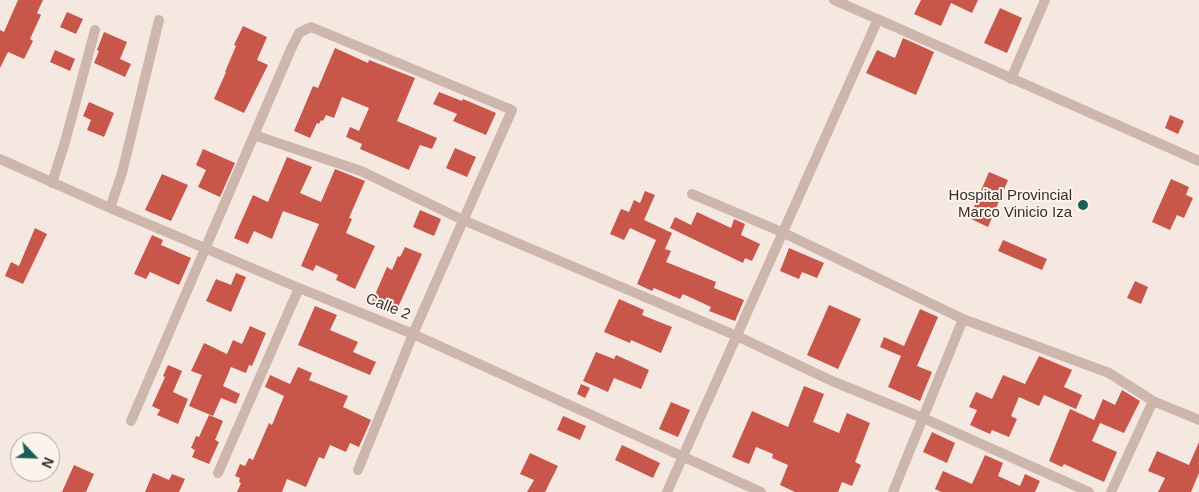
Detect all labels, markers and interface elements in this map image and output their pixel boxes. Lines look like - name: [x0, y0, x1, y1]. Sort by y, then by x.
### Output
- place label: Hospital Provincial Marco Vinicio Iza: [949, 187, 1072, 222]
- marker: Hospital Provincial Marco Vinicio Iza: [1076, 198, 1090, 212]
- street label: Calle 2: [363, 290, 413, 324]
- north arrow: [10, 432, 60, 482]
- text: N: [38, 455, 57, 471]

